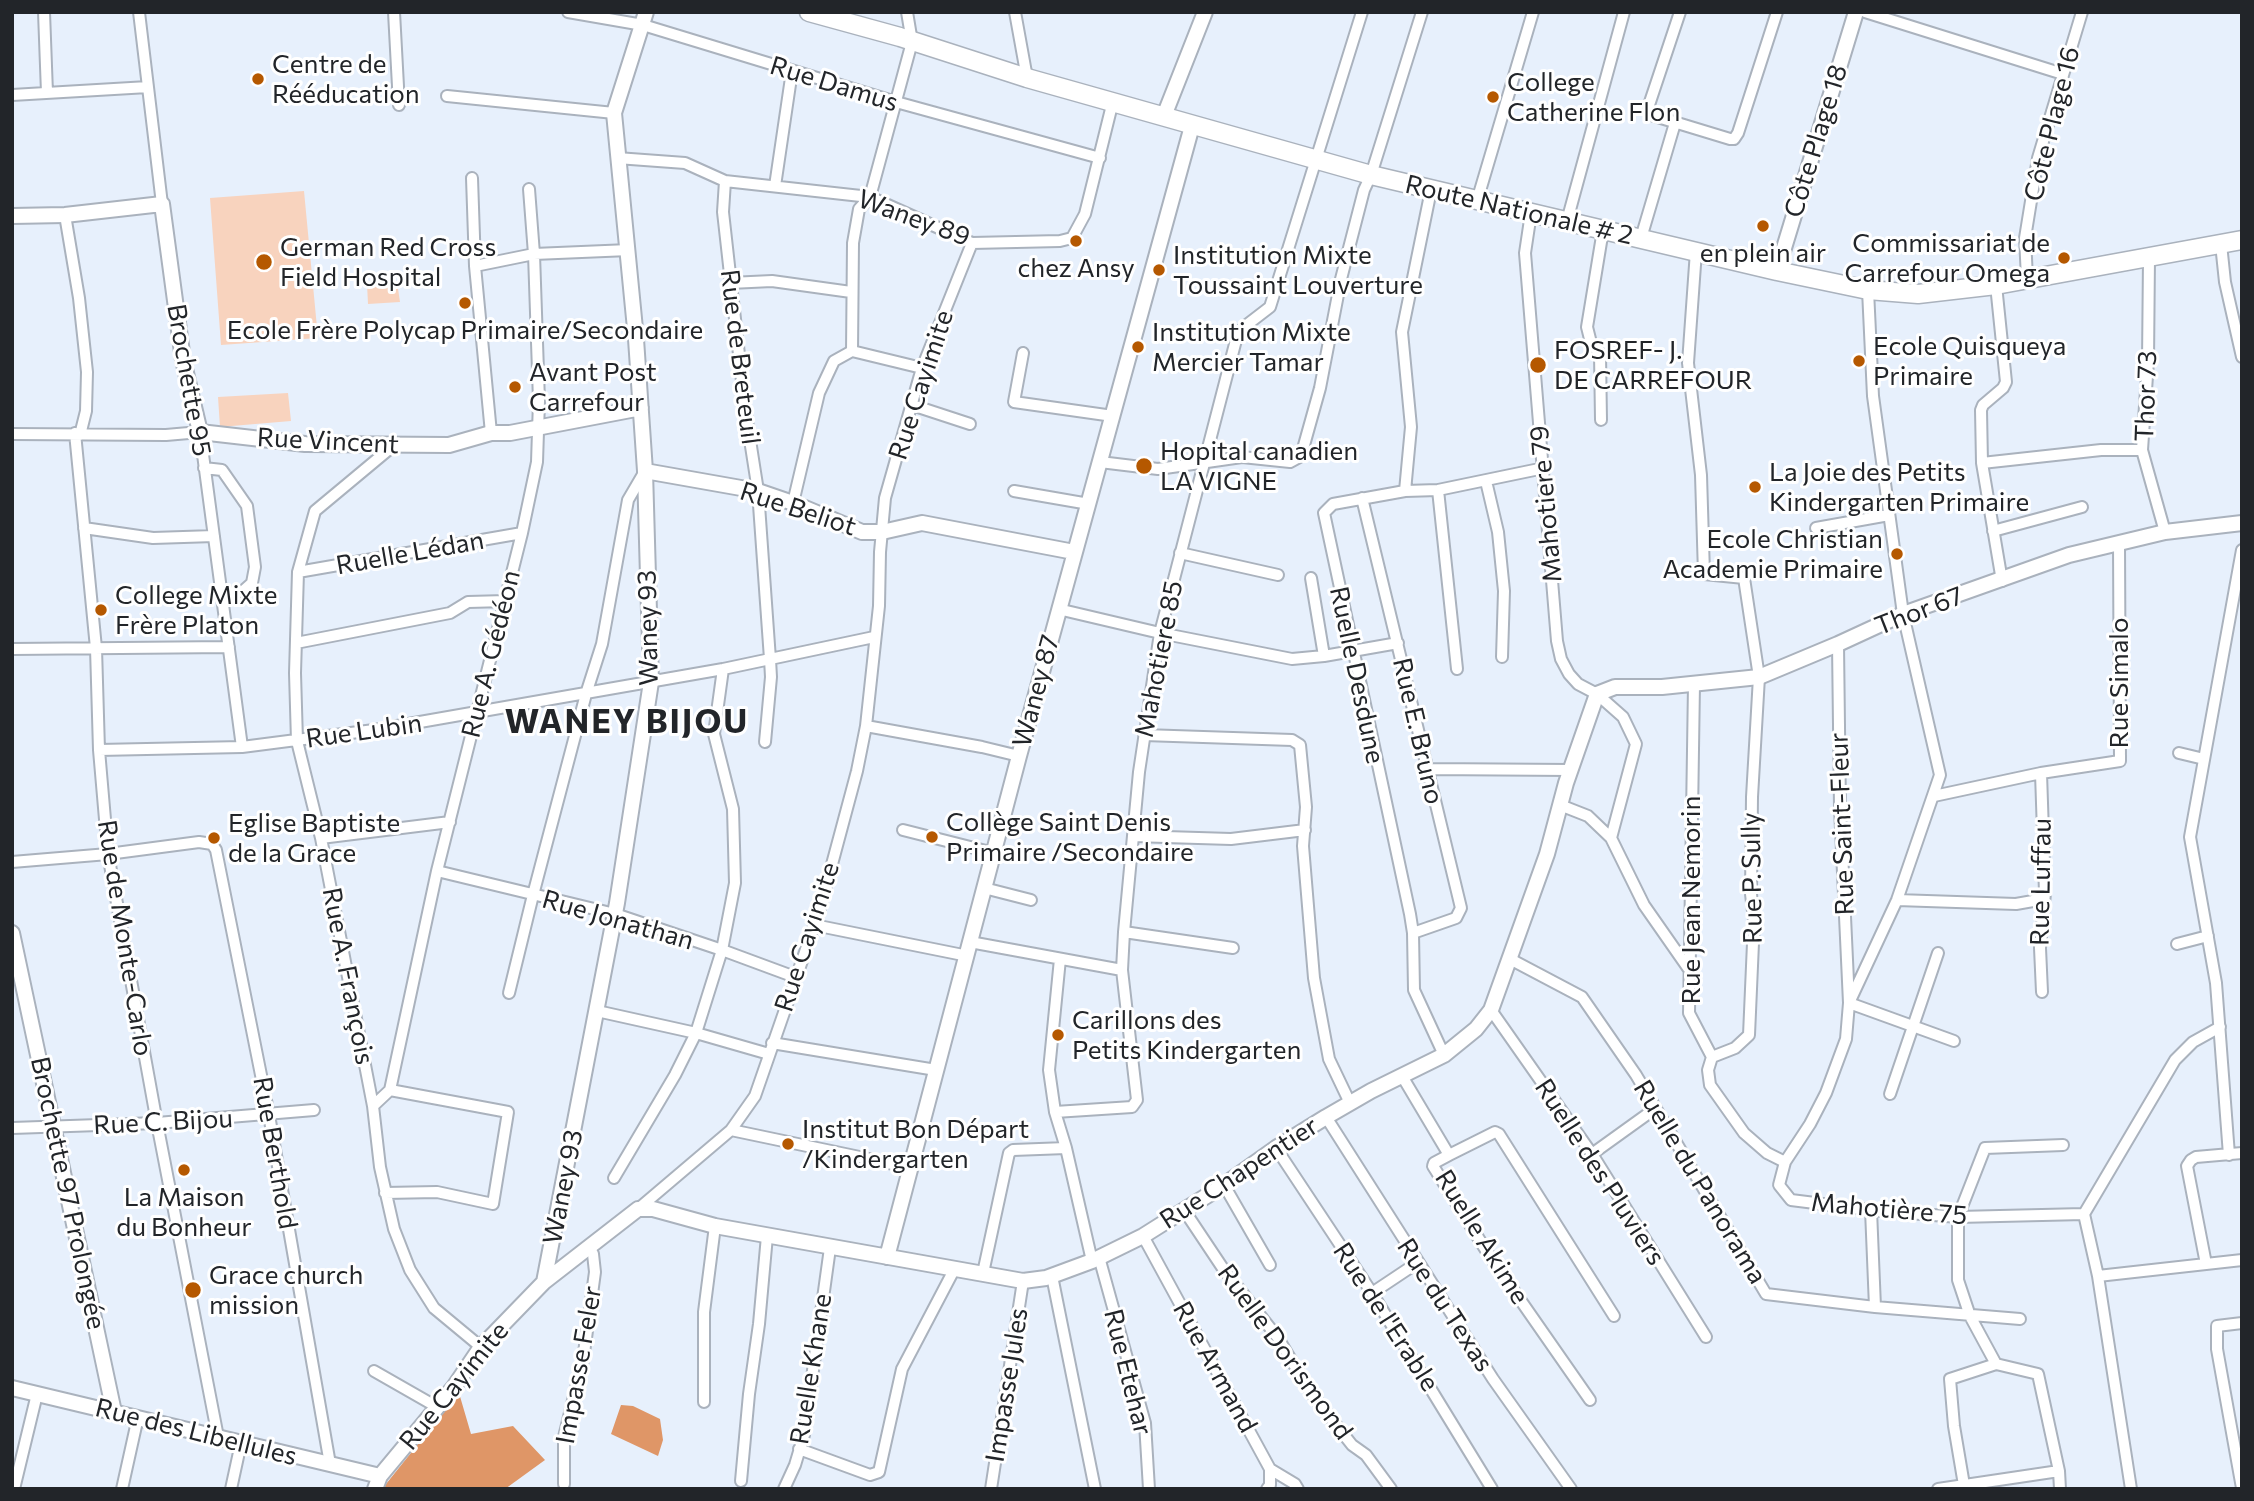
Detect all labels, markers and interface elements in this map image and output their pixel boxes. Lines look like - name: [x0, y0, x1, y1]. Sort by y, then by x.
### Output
- street label: Côte Plage 16: [2018, 43, 2086, 205]
- place label: Centre de Rééducation: [272, 48, 420, 110]
- street label: Rue Damus: [766, 50, 902, 118]
- street label: Côte Plage 18: [1778, 61, 1854, 221]
- place label: College Catherine Flon: [1507, 66, 1680, 128]
- marker: Centre de Rééducation: [250, 71, 266, 87]
- marker: College Catherine Flon: [1485, 89, 1501, 105]
- street label: Route Nationale # 2: [1402, 169, 1636, 251]
- street label: Waney 89: [854, 183, 974, 253]
- marker: en plein air: [1755, 218, 1771, 234]
- place label: Commissariat de Carrefour Omega: [1845, 227, 2050, 288]
- place label: German Red Cross Field Hospital: [280, 231, 496, 292]
- marker: chez Ansy: [1068, 233, 1084, 249]
- place label: en plein air: [1700, 237, 1826, 269]
- place label: Institution Mixte Toussaint Louverture: [1173, 239, 1423, 300]
- marker: Commissariat de Carrefour Omega: [2056, 250, 2072, 266]
- marker: German Red Cross Field Hospital: [254, 252, 274, 272]
- place label: chez Ansy: [1017, 252, 1135, 284]
- marker: Institution Mixte Toussaint Louverture: [1151, 262, 1167, 278]
- street label: Rue de Breteuil: [714, 268, 766, 446]
- marker: Ecole Frère Polycap Primaire/Secondaire: [457, 295, 473, 311]
- street label: Brochette 95: [160, 301, 218, 459]
- street label: Rue Cayimite: [882, 306, 960, 464]
- place label: Ecole Frère Polycap Primaire/Secondaire: [227, 314, 703, 346]
- place label: Institution Mixte Mercier Tamar: [1152, 316, 1351, 378]
- place label: Ecole Quisqueya Primaire: [1873, 330, 2066, 392]
- place label: FOSREF- J. DE CARREFOUR: [1554, 334, 1752, 396]
- marker: Institution Mixte Mercier Tamar: [1130, 339, 1146, 355]
- street label: Thor 73: [2129, 350, 2163, 442]
- marker: Ecole Quisqueya Primaire: [1851, 353, 1867, 369]
- marker: FOSREF- J. DE CARREFOUR: [1528, 355, 1548, 375]
- place label: Avant Post Carrefour: [529, 356, 657, 418]
- marker: Avant Post Carrefour: [507, 379, 523, 395]
- street label: Rue Vincent: [256, 422, 400, 460]
- street label: Mahotiere 79: [1524, 424, 1568, 584]
- place label: Hopital canadien LA VIGNE: [1160, 435, 1358, 496]
- marker: Hopital canadien LA VIGNE: [1134, 456, 1154, 476]
- place label: La Joie des Petits Kindergarten Primaire: [1769, 456, 2029, 518]
- street label: Rue Beliot: [736, 476, 860, 542]
- marker: La Joie des Petits Kindergarten Primaire: [1747, 479, 1763, 495]
- place label: Ecole Christian Academie Primaire: [1662, 523, 1883, 584]
- street label: Ruelle Lédan: [334, 525, 486, 581]
- marker: Ecole Christian Academie Primaire: [1889, 546, 1905, 562]
- street label: Rue A. Gédéon: [455, 567, 527, 741]
- street label: Waney 93: [631, 570, 665, 686]
- street label: Mahotiere 85: [1129, 578, 1189, 740]
- place label: College Mixte Frère Platon: [115, 579, 277, 640]
- street label: Thor 67: [1871, 580, 1967, 642]
- street label: Ruelle Desdune: [1323, 584, 1391, 766]
- marker: College Mixte Frère Platon: [93, 602, 109, 618]
- street label: Rue Simalo: [2103, 618, 2135, 748]
- street label: Waney 87: [1006, 631, 1066, 751]
- street label: Rue E. Bruno: [1386, 655, 1450, 807]
- district label: WANEY BIJOU: [506, 702, 748, 742]
- street label: Rue Lubin: [304, 707, 424, 755]
- street label: Rue Saint-Fleur: [1823, 732, 1861, 916]
- street label: Rue Jean Nemorin: [1675, 796, 1707, 1004]
- place label: Collège Saint Denis Primaire /Secondaire: [946, 806, 1194, 868]
- place label: Eglise Baptiste de la Grace: [228, 807, 400, 868]
- street label: Rue P. Sully: [1735, 812, 1769, 944]
- street label: Rue de Monte-Carlo: [91, 818, 159, 1058]
- street label: Rue Luffau: [2024, 818, 2058, 946]
- marker: Collège Saint Denis Primaire /Secondaire: [924, 829, 940, 845]
- marker: Eglise Baptiste de la Grace: [206, 830, 222, 846]
- street label: Rue Cayimite: [768, 858, 846, 1016]
- street label: Rue Jonathan: [539, 883, 697, 957]
- street label: Rue A. François: [316, 885, 380, 1067]
- place label: Carillons des Petits Kindergarten: [1072, 1004, 1301, 1066]
- marker: Carillons des Petits Kindergarten: [1050, 1027, 1066, 1043]
- street label: Brochette 97 Prolongée: [24, 1054, 112, 1332]
- street label: Ruelle des Pluviers: [1528, 1073, 1672, 1271]
- street label: Rue Berthold: [246, 1074, 304, 1232]
- street label: Ruelle du Panorama: [1627, 1074, 1773, 1290]
- street label: Rue C. Bijou: [92, 1103, 234, 1141]
- street label: Rue Chapentier: [1154, 1110, 1324, 1236]
- place label: Institut Bon Départ /Kindergarten: [802, 1113, 1029, 1174]
- street label: Waney 93: [537, 1127, 589, 1247]
- marker: Institut Bon Départ /Kindergarten: [780, 1136, 796, 1152]
- marker: La Maison du Bonheur: [176, 1162, 192, 1178]
- street label: Ruelle Akime: [1428, 1164, 1536, 1310]
- place label: La Maison du Bonheur: [116, 1181, 252, 1242]
- street label: Mahotière 75: [1810, 1187, 1968, 1231]
- street label: Rue du Texas: [1390, 1232, 1500, 1378]
- street label: Rue de l'Erable: [1326, 1237, 1446, 1397]
- street label: Ruelle Dorismond: [1211, 1258, 1359, 1446]
- place label: Grace church mission: [209, 1259, 363, 1320]
- marker: Grace church mission: [183, 1280, 203, 1300]
- street label: Impasse Feler: [550, 1284, 608, 1446]
- street label: Ruelle Khane: [784, 1292, 838, 1446]
- street label: Rue Armand: [1166, 1296, 1264, 1438]
- street label: Impasse Jules: [979, 1306, 1035, 1464]
- street label: Rue Etehar: [1097, 1306, 1159, 1438]
- street label: Rue Cayimite: [393, 1316, 515, 1456]
- street label: Rue des Libellules: [92, 1392, 300, 1472]

